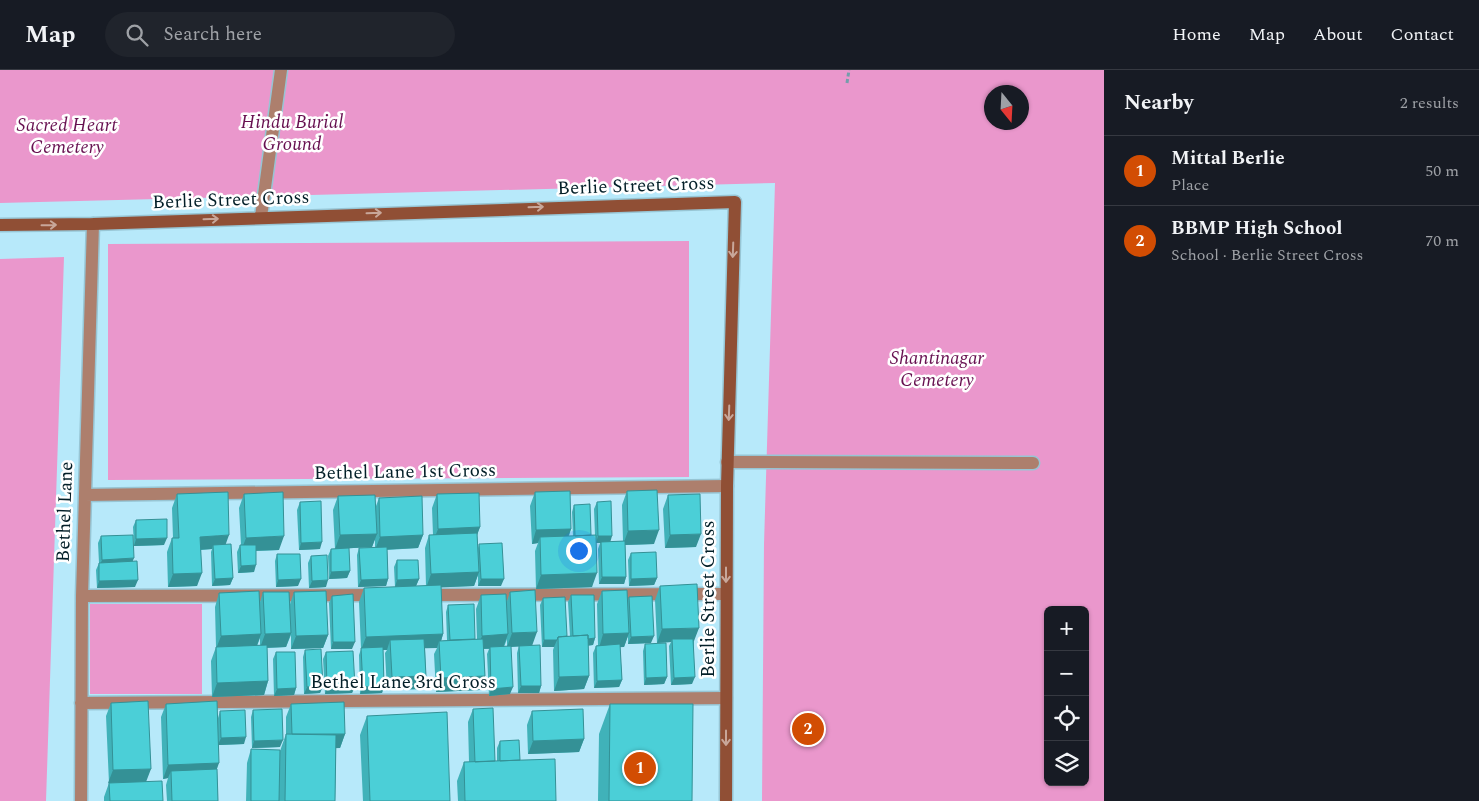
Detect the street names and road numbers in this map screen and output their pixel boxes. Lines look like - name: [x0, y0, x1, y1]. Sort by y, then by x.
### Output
- street label: Berlie Street Cross: [557, 169, 715, 203]
- street label: Berlie Street Cross: [152, 183, 310, 217]
- street label: Bethel Lane 1st Cross: [314, 456, 496, 488]
- street label: Bethel Lane: [49, 461, 81, 563]
- street label: Berlie Street Cross: [694, 520, 723, 678]
- street label: Bethel Lane 3rd Cross: [310, 668, 496, 697]

